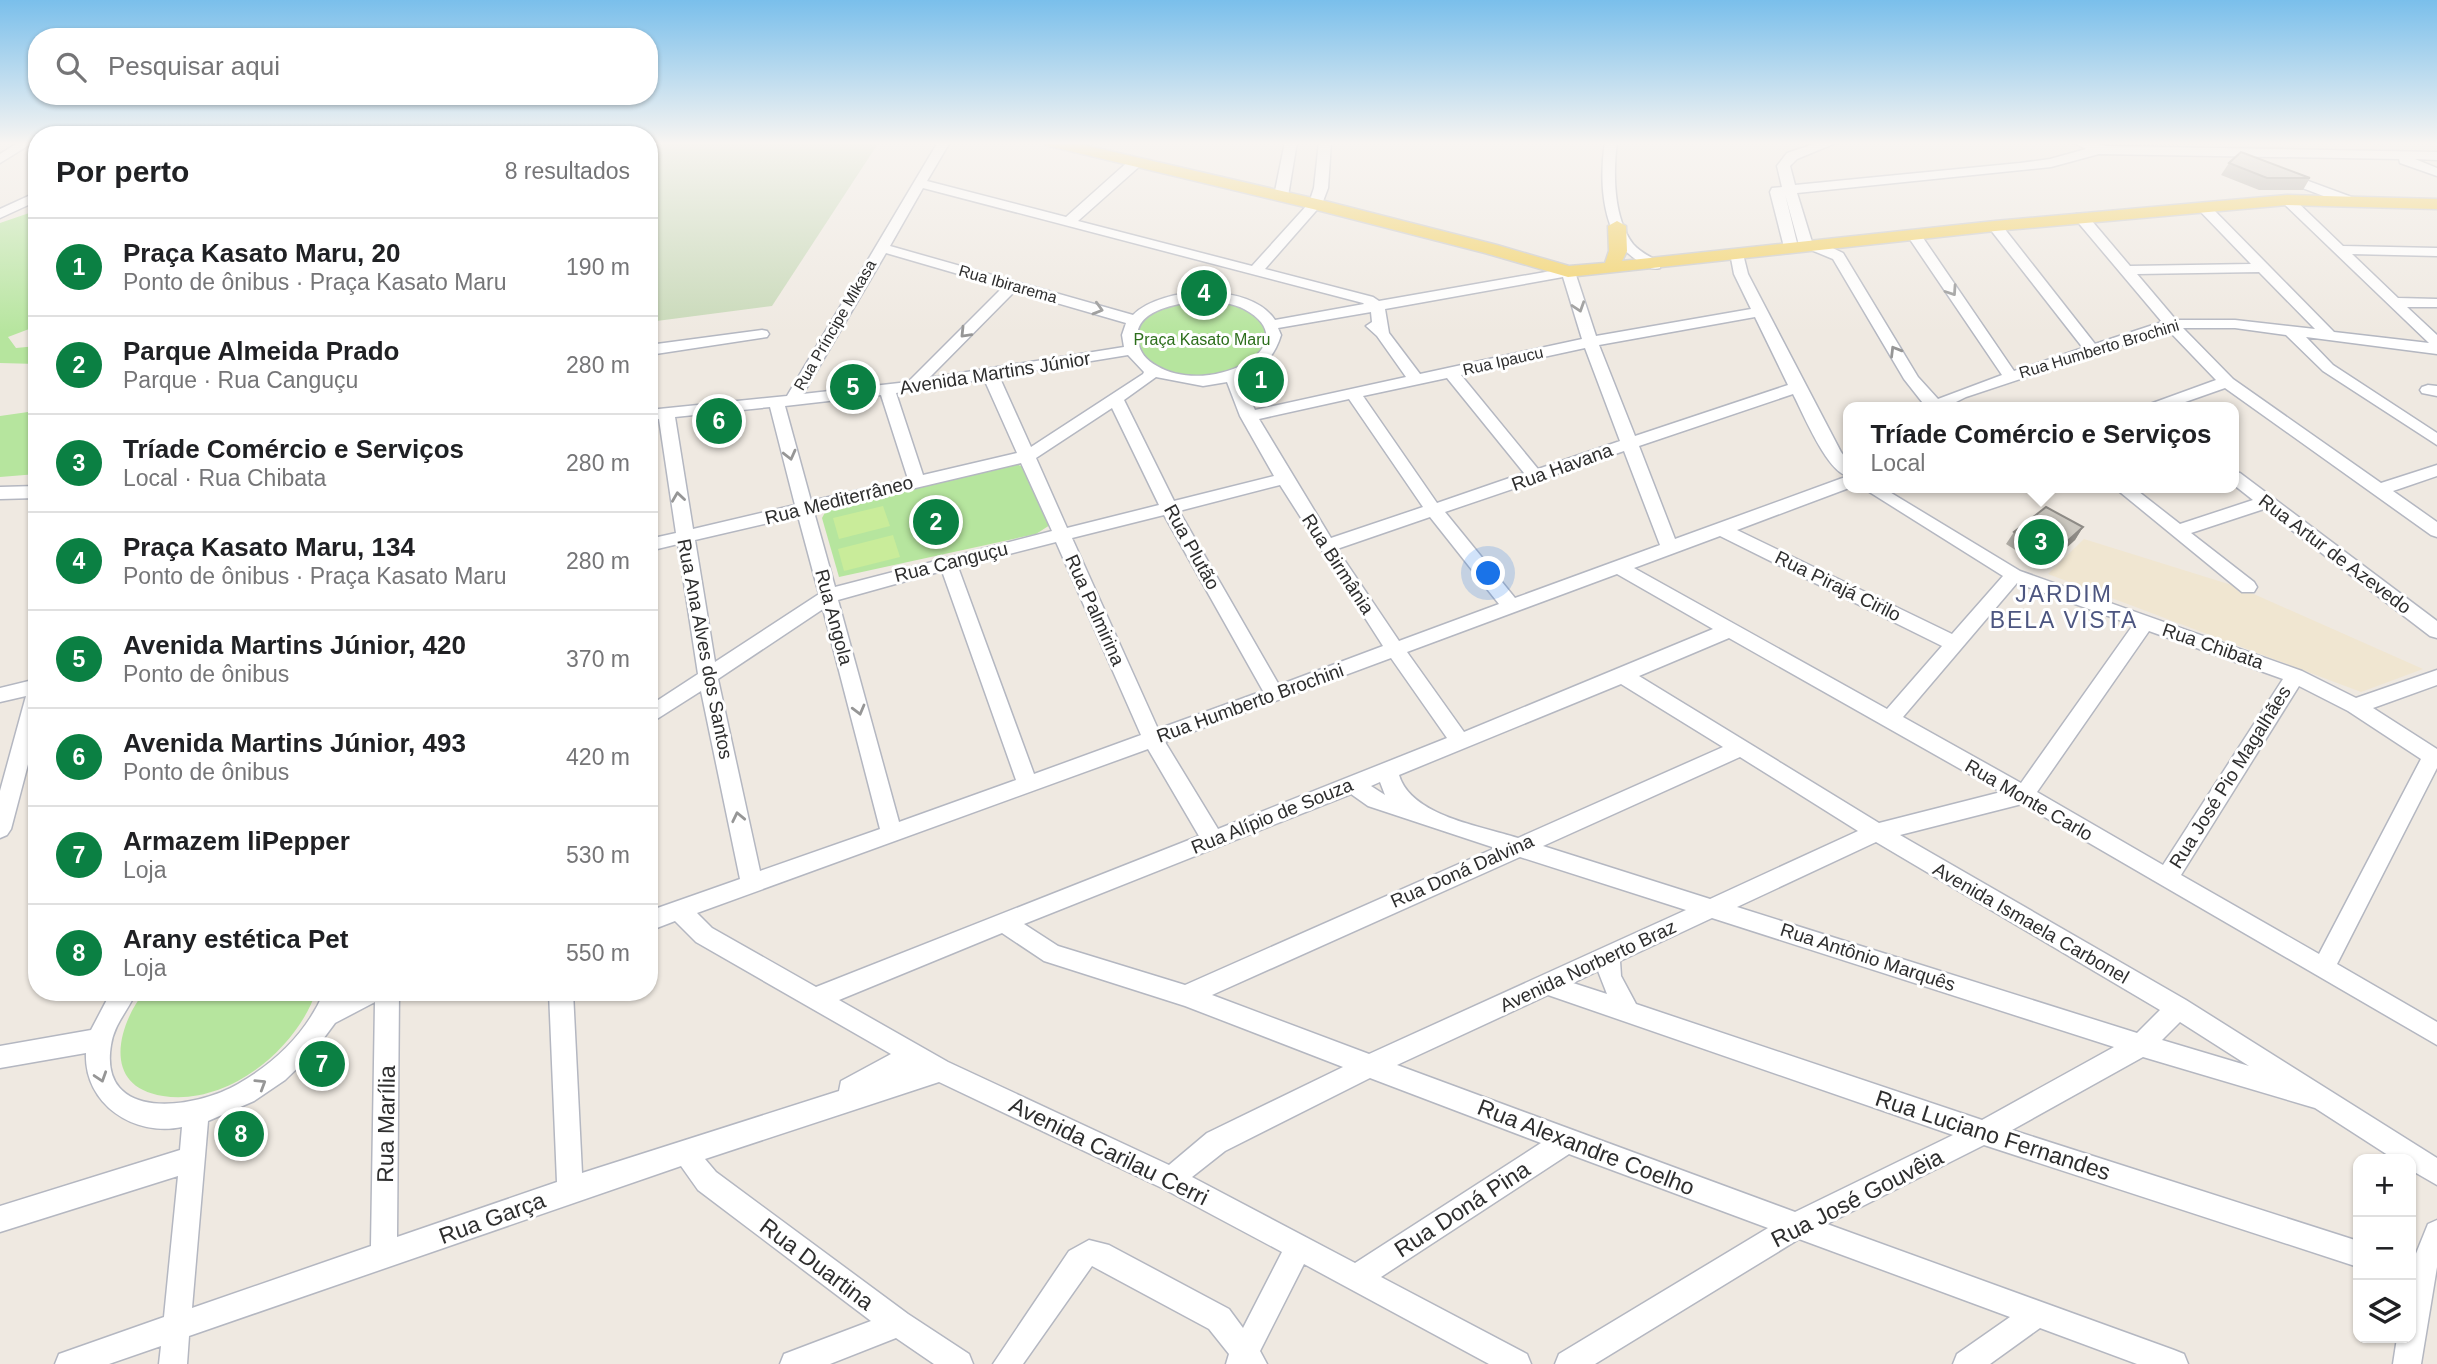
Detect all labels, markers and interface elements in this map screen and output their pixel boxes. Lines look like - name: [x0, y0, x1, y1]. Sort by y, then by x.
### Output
- search box: [28, 28, 658, 105]
- icon: search: [52, 48, 90, 86]
- text: Pesquisar aqui: [108, 51, 280, 81]
- text: Por perto: [56, 155, 189, 188]
- text: 8 resultados: [505, 158, 630, 184]
- text: Praça Kasato Maru, 20: [123, 238, 400, 268]
- text: 1: [73, 254, 85, 280]
- text: 190 m: [566, 254, 630, 280]
- street label: Rua Príncipe Mikasa: [791, 257, 879, 393]
- street label: Rua Ibirarema: [957, 262, 1059, 306]
- pin: 4: [1181, 267, 1227, 319]
- text: Ponto de ônibus · Praça Kasato Maru: [123, 269, 507, 295]
- one-way arrow: [1944, 283, 1957, 296]
- one-way arrow: [1092, 301, 1104, 316]
- one-way arrow: [1570, 301, 1585, 313]
- street label: Rua Humberto Brochini: [2017, 317, 2181, 381]
- one-way arrow: [960, 325, 973, 338]
- park label: Praça Kasato Maru: [1134, 331, 1270, 348]
- text: Parque Almeida Prado: [123, 336, 399, 366]
- street label: Rua Ipaucu: [1461, 344, 1545, 378]
- one-way arrow: [1891, 345, 1904, 358]
- street label: Avenida Martins Júnior: [898, 347, 1093, 398]
- text: 2: [73, 352, 85, 378]
- text: 280 m: [566, 352, 630, 378]
- pin: 1: [1238, 354, 1284, 406]
- pin: 5: [830, 361, 876, 413]
- text: Parque · Rua Canguçu: [123, 367, 358, 393]
- pin: 6: [696, 395, 742, 447]
- popup: [1843, 402, 2239, 493]
- text: Tríade Comércio e Serviços: [1870, 419, 2212, 449]
- text: Tríade Comércio e Serviços: [123, 434, 464, 464]
- street label: Rua Havana: [1509, 439, 1616, 495]
- one-way arrow: [782, 449, 796, 461]
- text: 3: [73, 450, 85, 476]
- text: 280 m: [566, 450, 630, 476]
- text: Local: [1870, 450, 1925, 476]
- text: Local · Rua Chibata: [123, 465, 326, 491]
- street label: Rua Mediterrâneo: [763, 471, 915, 529]
- street label: Rua Artur de Azevedo: [2255, 490, 2415, 618]
- one-way arrow: [671, 491, 686, 503]
- pin: 2: [913, 496, 959, 548]
- street label: Rua Plutão: [1160, 501, 1224, 593]
- street label: Rua Birmânia: [1298, 510, 1378, 618]
- pin: 3: [2018, 516, 2064, 568]
- text: Praça Kasato Maru, 134: [123, 532, 415, 562]
- street label: Rua Ana Alves dos Santos: [673, 537, 737, 761]
- street label: Rua Canguçu: [892, 538, 1010, 586]
- street label: Rua Pirajá Cirilo: [1772, 546, 1904, 626]
- text: 4: [73, 548, 85, 574]
- text: 280 m: [566, 548, 630, 574]
- street label: Rua Palmirina: [1061, 551, 1129, 669]
- your location: [1471, 556, 1505, 590]
- text: Ponto de ônibus · Praça Kasato Maru: [123, 563, 507, 589]
- street label: Rua Angola: [811, 567, 857, 668]
- district label: JARDIM BELA VISTA: [1990, 581, 2138, 633]
- street label: Rua Chibata: [2160, 619, 2267, 673]
- text: Avenida Martins Júnior, 420: [123, 630, 466, 660]
- text: 5: [73, 646, 85, 672]
- text: 370 m: [566, 646, 630, 672]
- street label: Rua Humberto Brochini: [1154, 659, 1346, 747]
- text: Ponto de ônibus: [123, 661, 289, 687]
- street label: Rua José Pio Magalhães: [2165, 682, 2295, 872]
- one-way arrow: [851, 703, 865, 715]
- text: Avenida Martins Júnior, 493: [123, 728, 466, 758]
- text: 6: [73, 744, 85, 770]
- text: 420 m: [566, 744, 630, 770]
- street label: Rua Monte Carlo: [1962, 755, 2096, 845]
- text: Ponto de ônibus: [123, 759, 289, 785]
- street label: Rua Alípio de Souza: [1188, 774, 1356, 858]
- one-way arrow: [732, 811, 746, 823]
- text: Armazem liPepper: [123, 826, 350, 856]
- street label: Rua Doná Dalvina: [1387, 830, 1537, 912]
- text: 7: [73, 842, 85, 868]
- text: 530 m: [566, 842, 630, 868]
- text: Loja: [123, 857, 166, 883]
- street label: Avenida Ismaela Carbonel: [1929, 858, 2133, 988]
- street label: Avenida Norberto Braz: [1497, 916, 1679, 1016]
- street label: Rua Antônio Marquês: [1778, 919, 1958, 995]
- text: Arany estética Pet: [123, 924, 348, 954]
- text: 8: [73, 940, 85, 966]
- text: 550 m: [566, 940, 630, 966]
- text: Loja: [123, 955, 166, 981]
- pin: 7: [299, 1038, 345, 1090]
- street label: Rua Marília: [372, 1065, 400, 1183]
- one-way arrow: [93, 1071, 107, 1083]
- one-way arrow: [253, 1079, 266, 1092]
- street label: Rua Luciano Fernandes: [1872, 1085, 2114, 1185]
- street label: Avenida Carilau Cerri: [1005, 1091, 1213, 1211]
- street label: Rua Alexandre Coelho: [1474, 1094, 1698, 1200]
- pin: 8: [218, 1108, 264, 1160]
- street label: Rua José Gouvêia: [1767, 1143, 1947, 1253]
- map controls: [2353, 1154, 2416, 1343]
- button: +: [2353, 1154, 2416, 1217]
- street label: Rua Doná Pina: [1390, 1156, 1535, 1262]
- street label: Rua Garça: [435, 1187, 549, 1249]
- street label: Rua Duartina: [755, 1213, 879, 1315]
- button: −: [2353, 1217, 2416, 1280]
- button: layers: [2353, 1280, 2416, 1343]

